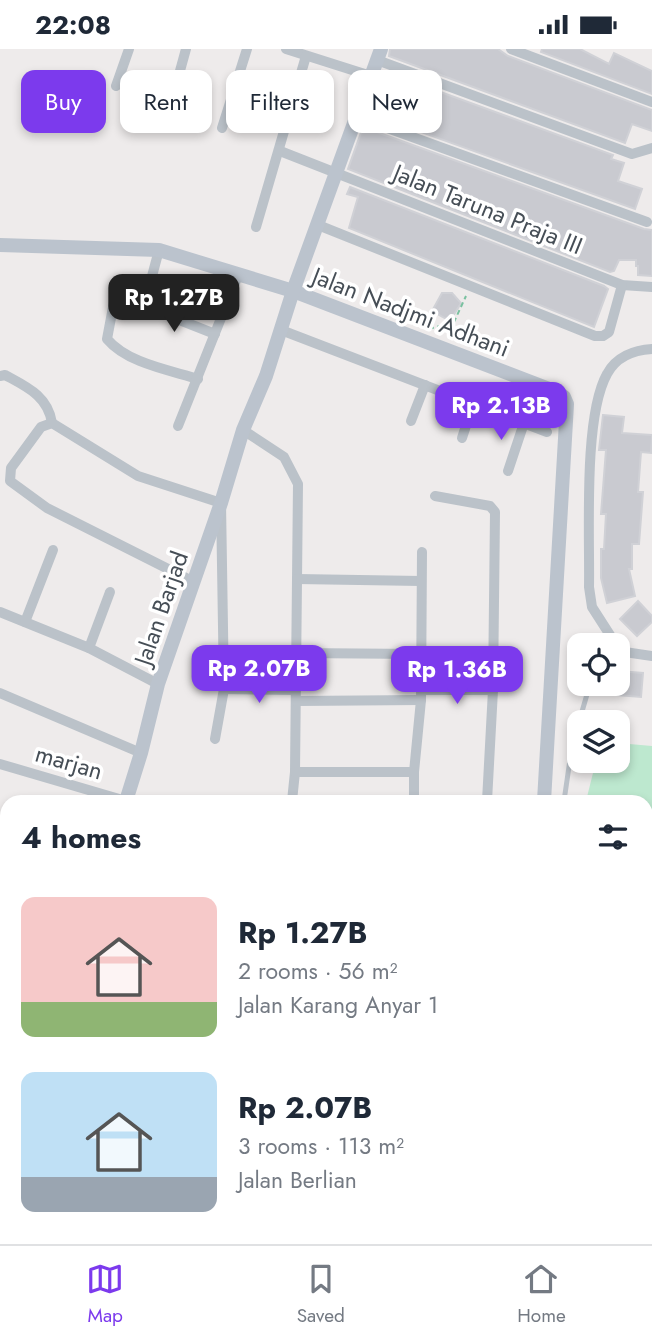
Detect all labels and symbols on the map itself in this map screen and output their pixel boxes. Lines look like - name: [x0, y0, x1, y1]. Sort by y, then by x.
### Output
- street label: Jalan Taruna Praja III: [385, 154, 588, 263]
- street label: Jalan Nadjmi Adhani: [305, 257, 515, 366]
- pin: Rp 1.27B: [102, 275, 246, 334]
- pin: Rp 2.13B: [429, 383, 573, 442]
- street label: Jalan Barjad: [124, 546, 197, 673]
- pin: Rp 2.07B: [187, 645, 331, 705]
- pin: Rp 1.36B: [385, 647, 529, 706]
- street label: marjan: [31, 736, 107, 788]

